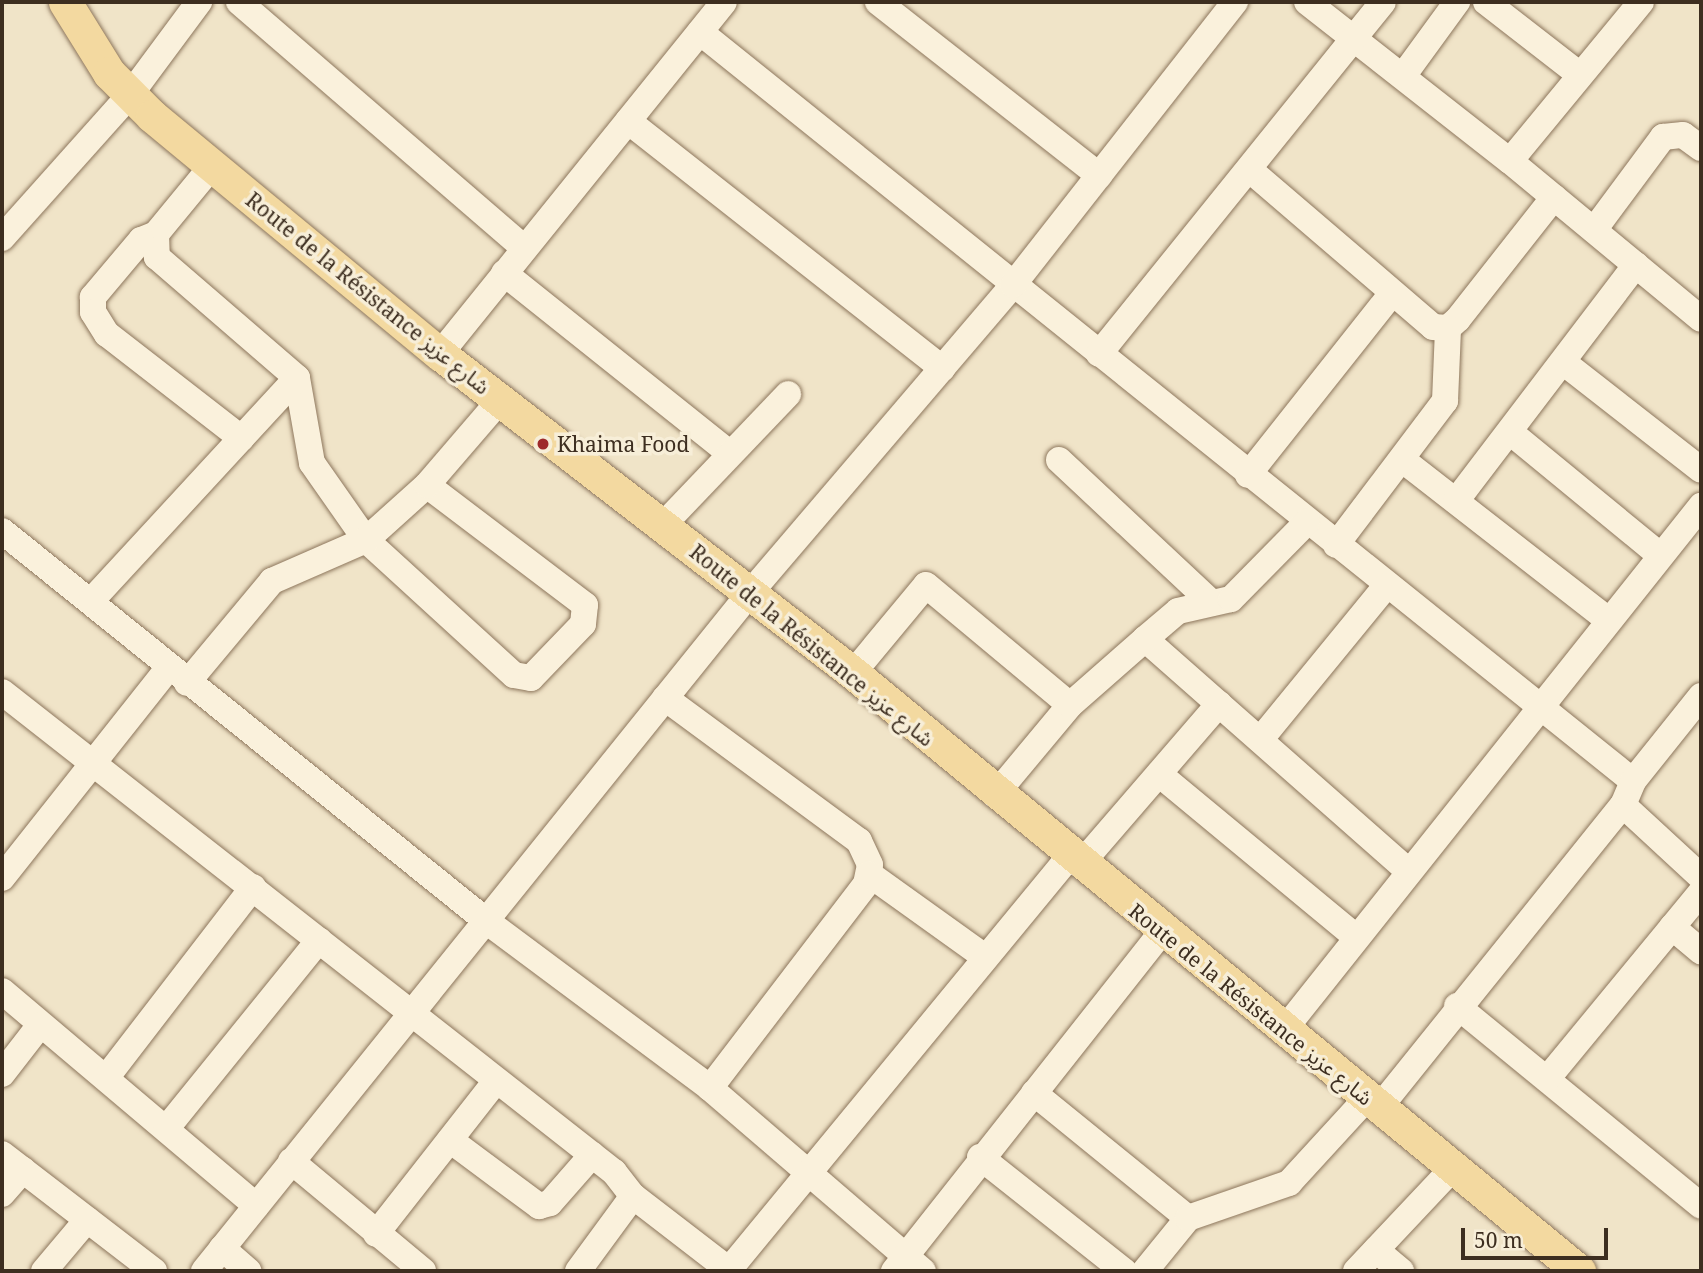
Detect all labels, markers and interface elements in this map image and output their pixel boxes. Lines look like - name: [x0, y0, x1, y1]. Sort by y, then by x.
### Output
- street label: Route de la Résistance شارع عزيز: [241, 187, 495, 399]
- place label: Khaima Food: [557, 431, 689, 457]
- marker: Khaima Food: [535, 436, 551, 452]
- street label: Route de la Résistance شارع عزيز: [685, 539, 939, 751]
- street label: Route de la Résistance شارع عزيز: [1124, 898, 1378, 1110]
- scale bar: [1465, 1214, 1612, 1258]
- text: 50 m: [1474, 1226, 1523, 1254]

